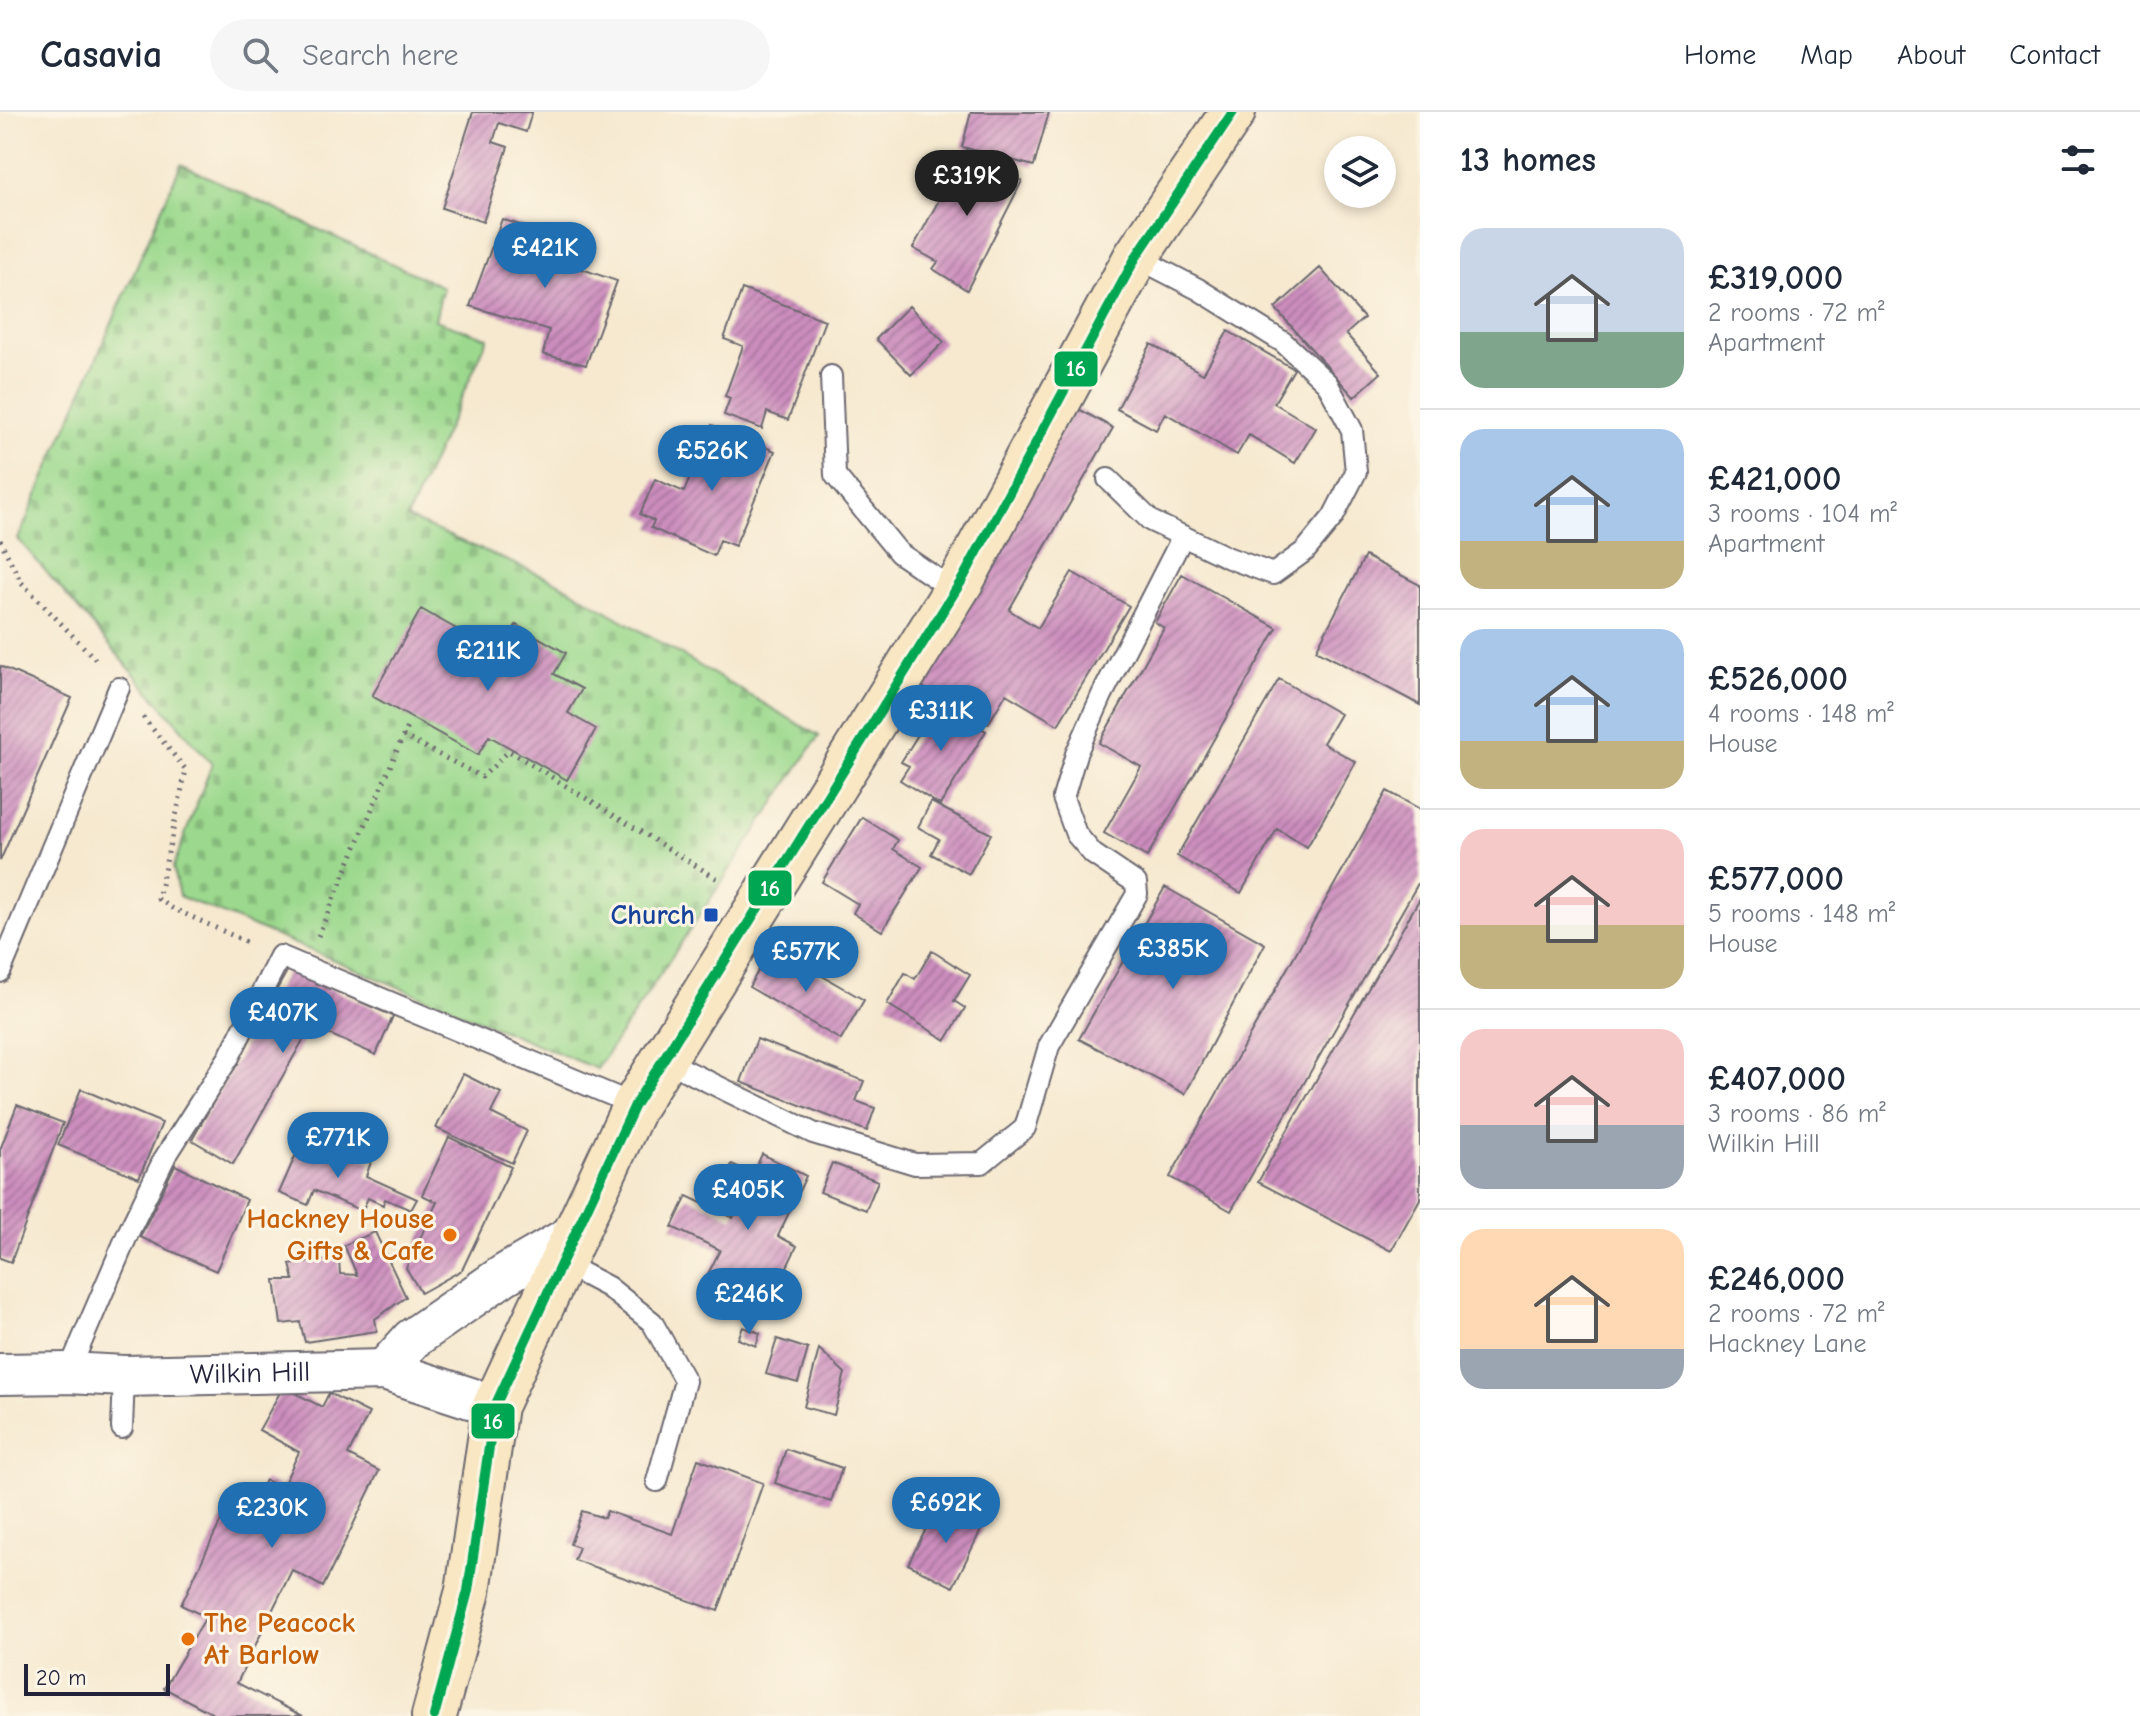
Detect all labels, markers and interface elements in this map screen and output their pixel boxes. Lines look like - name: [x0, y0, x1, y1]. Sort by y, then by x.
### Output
- search box: [210, 19, 770, 91]
- text: Casavia: [40, 33, 162, 77]
- icon: search: [238, 33, 282, 77]
- text: Search here: [302, 38, 458, 73]
- text: Home: [1684, 39, 1756, 71]
- text: Map: [1800, 39, 1853, 71]
- text: About: [1897, 39, 1965, 71]
- text: Contact: [2009, 39, 2100, 71]
- map controls: [1324, 136, 1396, 208]
- button: layers: [1324, 136, 1396, 208]
- icon: filters: [2056, 138, 2100, 182]
- text: 13 homes: [1460, 140, 1596, 180]
- pin: £319K: [911, 150, 1023, 218]
- text: £319K: [933, 161, 1001, 191]
- pin: £421K: [489, 222, 601, 290]
- text: £421K: [511, 233, 579, 263]
- text: £319,000: [1708, 258, 1843, 298]
- icon: home: [1524, 260, 1620, 356]
- text: 2 rooms · 72 m²: [1708, 298, 1885, 328]
- text: Apartment: [1708, 328, 1824, 358]
- line badge: 16: [1053, 350, 1099, 388]
- text: 16: [1066, 356, 1086, 382]
- pin: £526K: [656, 425, 768, 493]
- text: £526K: [676, 436, 748, 466]
- text: £421,000: [1708, 459, 1841, 499]
- icon: home: [1524, 461, 1620, 557]
- text: 3 rooms · 104 m²: [1708, 499, 1897, 529]
- text: Apartment: [1708, 529, 1824, 559]
- pin: £211K: [432, 625, 544, 693]
- text: £211K: [455, 636, 521, 666]
- text: £526,000: [1708, 659, 1848, 699]
- icon: home: [1524, 661, 1620, 757]
- pin: £311K: [885, 685, 997, 753]
- text: £311K: [908, 696, 974, 726]
- text: 4 rooms · 148 m²: [1708, 699, 1894, 729]
- text: House: [1708, 729, 1778, 759]
- text: £577,000: [1708, 859, 1844, 899]
- icon: home: [1524, 861, 1620, 957]
- line badge: 16: [747, 869, 793, 907]
- text: 16: [760, 876, 780, 902]
- place label: Church: [610, 899, 695, 931]
- text: 5 rooms · 148 m²: [1708, 899, 1895, 929]
- marker: Church: [702, 906, 720, 924]
- pin: £385K: [1117, 923, 1229, 991]
- pin: £577K: [750, 926, 862, 994]
- text: House: [1708, 929, 1778, 959]
- text: £385K: [1137, 934, 1209, 964]
- text: £577K: [772, 937, 840, 967]
- pin: £407K: [227, 987, 339, 1055]
- text: £407K: [248, 998, 318, 1028]
- text: £407,000: [1708, 1059, 1846, 1099]
- icon: home: [1524, 1061, 1620, 1157]
- text: 3 rooms · 86 m²: [1708, 1099, 1886, 1129]
- pin: £771K: [282, 1112, 394, 1180]
- text: £771K: [305, 1123, 371, 1153]
- text: Wilkin Hill: [1708, 1129, 1820, 1159]
- pin: £405K: [692, 1164, 804, 1232]
- text: £405K: [712, 1175, 784, 1205]
- place label: Hackney House Gifts & Cafe: [247, 1203, 434, 1267]
- marker: Hackney House Gifts & Cafe: [441, 1226, 459, 1244]
- text: £246,000: [1708, 1259, 1845, 1299]
- icon: home: [1524, 1261, 1620, 1357]
- pin: £246K: [693, 1268, 805, 1336]
- text: £246K: [714, 1279, 784, 1309]
- text: 2 rooms · 72 m²: [1708, 1299, 1885, 1329]
- text: Hackney Lane: [1708, 1329, 1866, 1359]
- street label: Wilkin Hill: [189, 1356, 310, 1390]
- line badge: 16: [470, 1402, 516, 1440]
- text: 16: [483, 1409, 503, 1435]
- pin: £692K: [890, 1477, 1002, 1545]
- pin: £230K: [216, 1482, 328, 1550]
- text: £692K: [910, 1488, 982, 1518]
- text: £230K: [236, 1493, 308, 1523]
- place label: The Peacock At Barlow: [204, 1607, 355, 1671]
- marker: The Peacock At Barlow: [179, 1630, 197, 1648]
- scale bar: [24, 1660, 170, 1696]
- text: 20 m: [36, 1665, 86, 1691]

